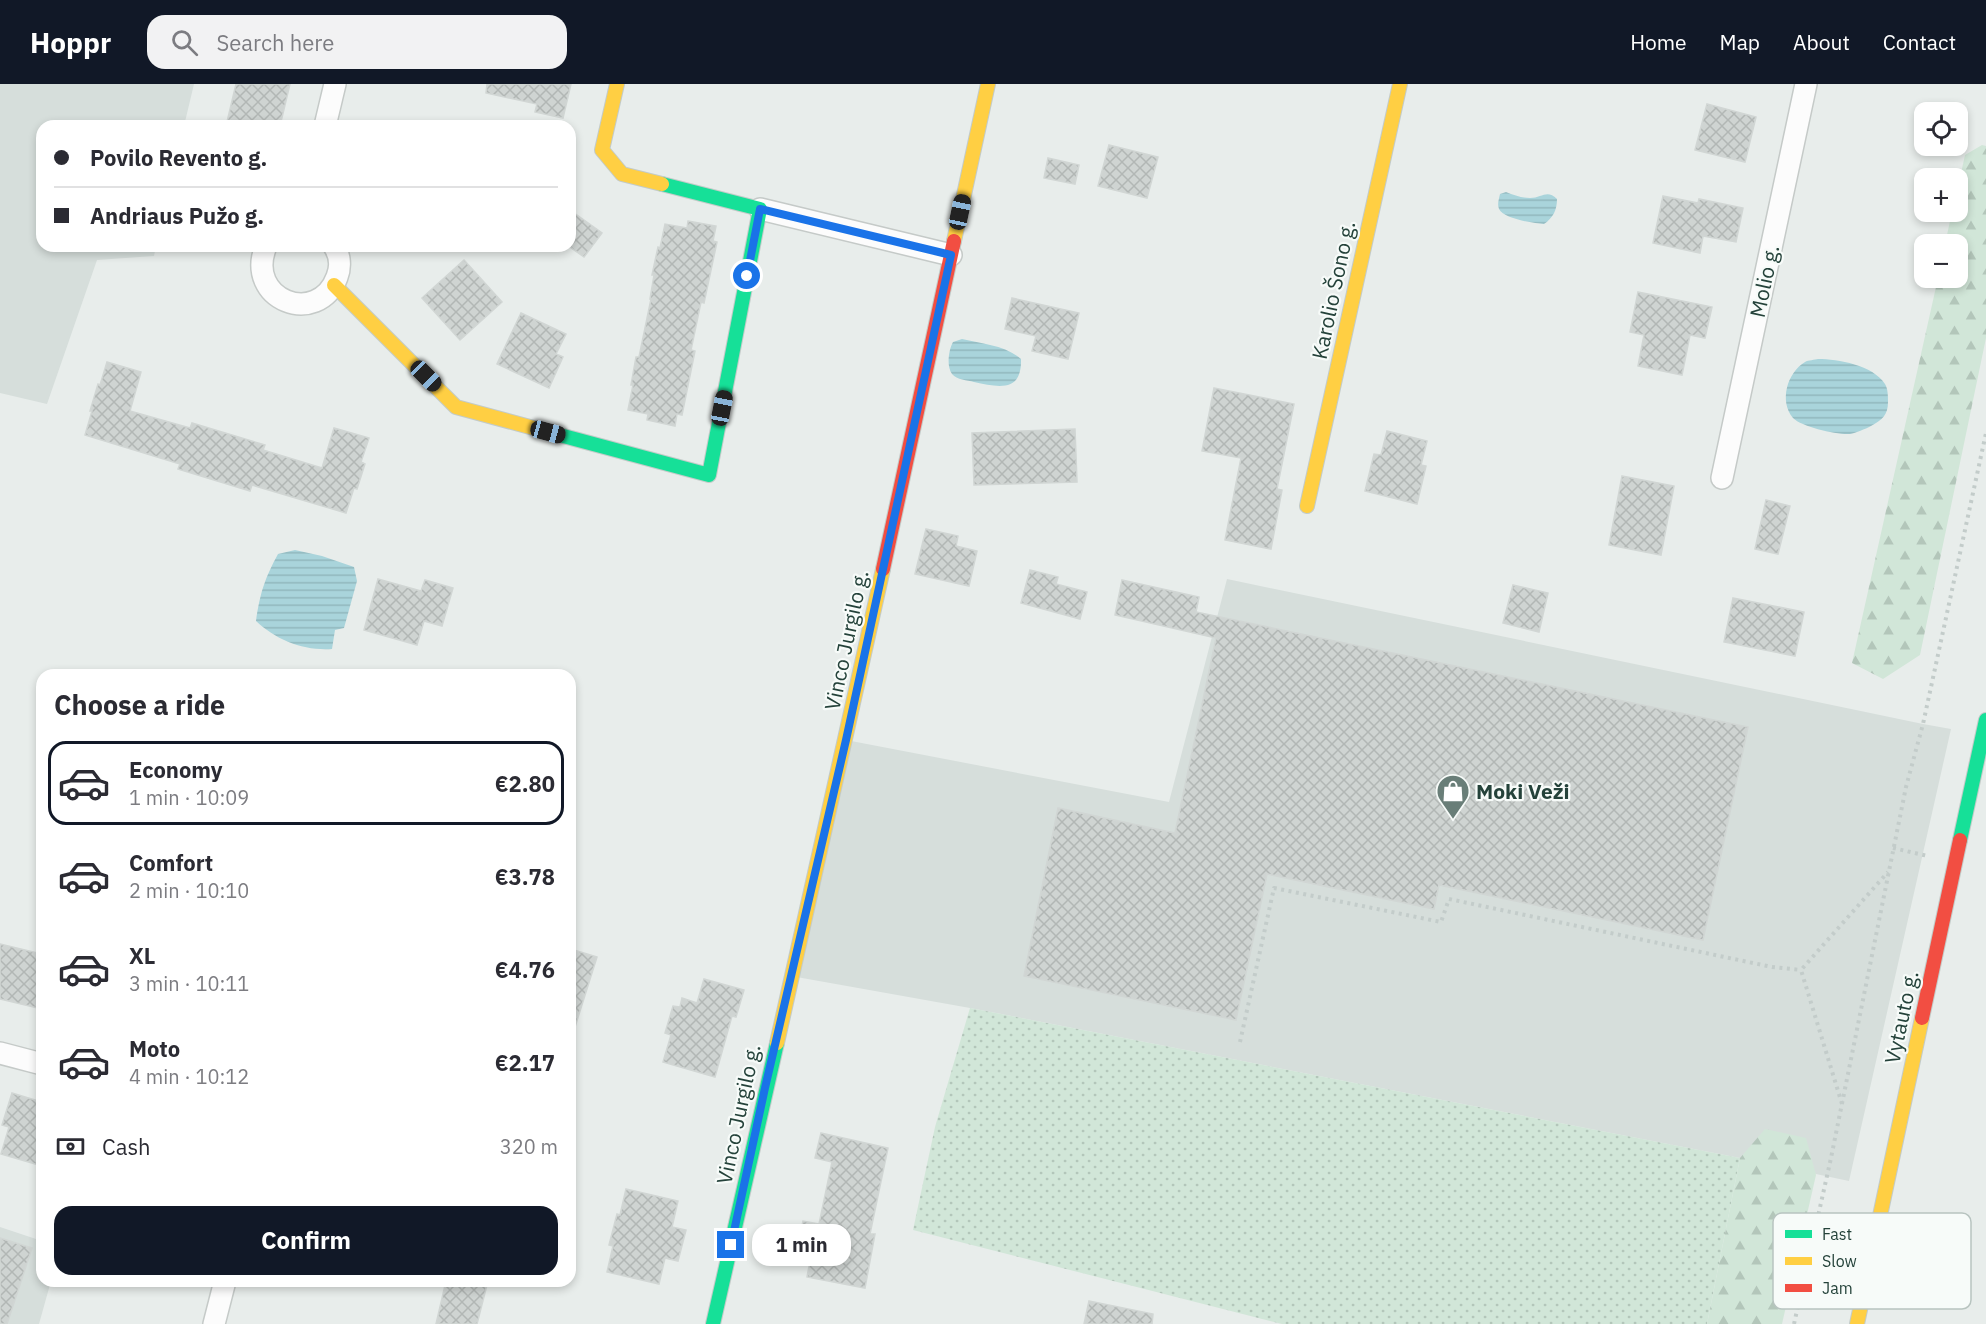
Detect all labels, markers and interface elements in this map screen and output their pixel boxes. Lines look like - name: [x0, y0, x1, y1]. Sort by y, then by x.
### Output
- search box: [147, 15, 567, 69]
- text: Hoppr: [30, 24, 111, 61]
- icon: search: [168, 26, 201, 59]
- text: Search here: [216, 28, 334, 57]
- text: Home: [1630, 28, 1687, 56]
- text: Map: [1720, 28, 1760, 56]
- text: About: [1793, 28, 1850, 56]
- text: Contact: [1883, 28, 1956, 56]
- map controls: [1914, 102, 1968, 288]
- button: locate: [1914, 102, 1968, 156]
- text: Povilo Revento g.: [90, 143, 267, 172]
- button: +: [1914, 168, 1968, 222]
- car: [947, 193, 973, 231]
- text: Andriaus Pužo g.: [90, 201, 264, 230]
- street label: Karolio Šono g.: [1305, 218, 1361, 362]
- button: −: [1914, 234, 1968, 288]
- street label: Molio g.: [1743, 242, 1785, 320]
- route start: [733, 262, 760, 289]
- car: [407, 357, 445, 395]
- car: [710, 389, 734, 427]
- car: [528, 419, 568, 445]
- street label: Vinco Jurgilo g.: [817, 567, 875, 713]
- text: Choose a ride: [54, 687, 225, 722]
- text: Economy: [129, 755, 223, 784]
- icon: car: [57, 756, 111, 810]
- text: €2.80: [495, 769, 555, 798]
- shop icon: Moki Veži: [1435, 773, 1471, 820]
- place label: Moki Veži: [1476, 777, 1570, 805]
- text: 1 min · 10:09: [129, 784, 249, 811]
- text: Comfort: [129, 848, 213, 877]
- icon: car: [57, 849, 111, 903]
- text: €3.78: [495, 862, 555, 891]
- text: 2 min · 10:10: [129, 877, 249, 904]
- text: XL: [129, 941, 155, 970]
- icon: car: [57, 942, 111, 996]
- text: €4.76: [495, 955, 555, 984]
- street label: Vytauto g.: [1877, 968, 1925, 1066]
- text: 3 min · 10:11: [129, 970, 249, 997]
- text: Moto: [129, 1034, 180, 1063]
- icon: car: [57, 1035, 111, 1089]
- street label: Vinco Jurgilo g.: [709, 1041, 767, 1187]
- text: €2.17: [495, 1048, 555, 1077]
- text: 4 min · 10:12: [129, 1063, 249, 1090]
- icon: cash: [54, 1130, 87, 1163]
- text: Cash: [102, 1132, 151, 1161]
- text: 320 m: [500, 1133, 558, 1160]
- button: Confirm: [54, 1206, 558, 1275]
- legend: [1773, 1213, 1971, 1309]
- callout: 1 min: [752, 1224, 851, 1266]
- text: Fast: [1822, 1224, 1852, 1244]
- route end: [717, 1231, 744, 1258]
- text: 1 min: [775, 1231, 828, 1258]
- text: Slow: [1822, 1251, 1857, 1271]
- text: Jam: [1822, 1278, 1853, 1298]

